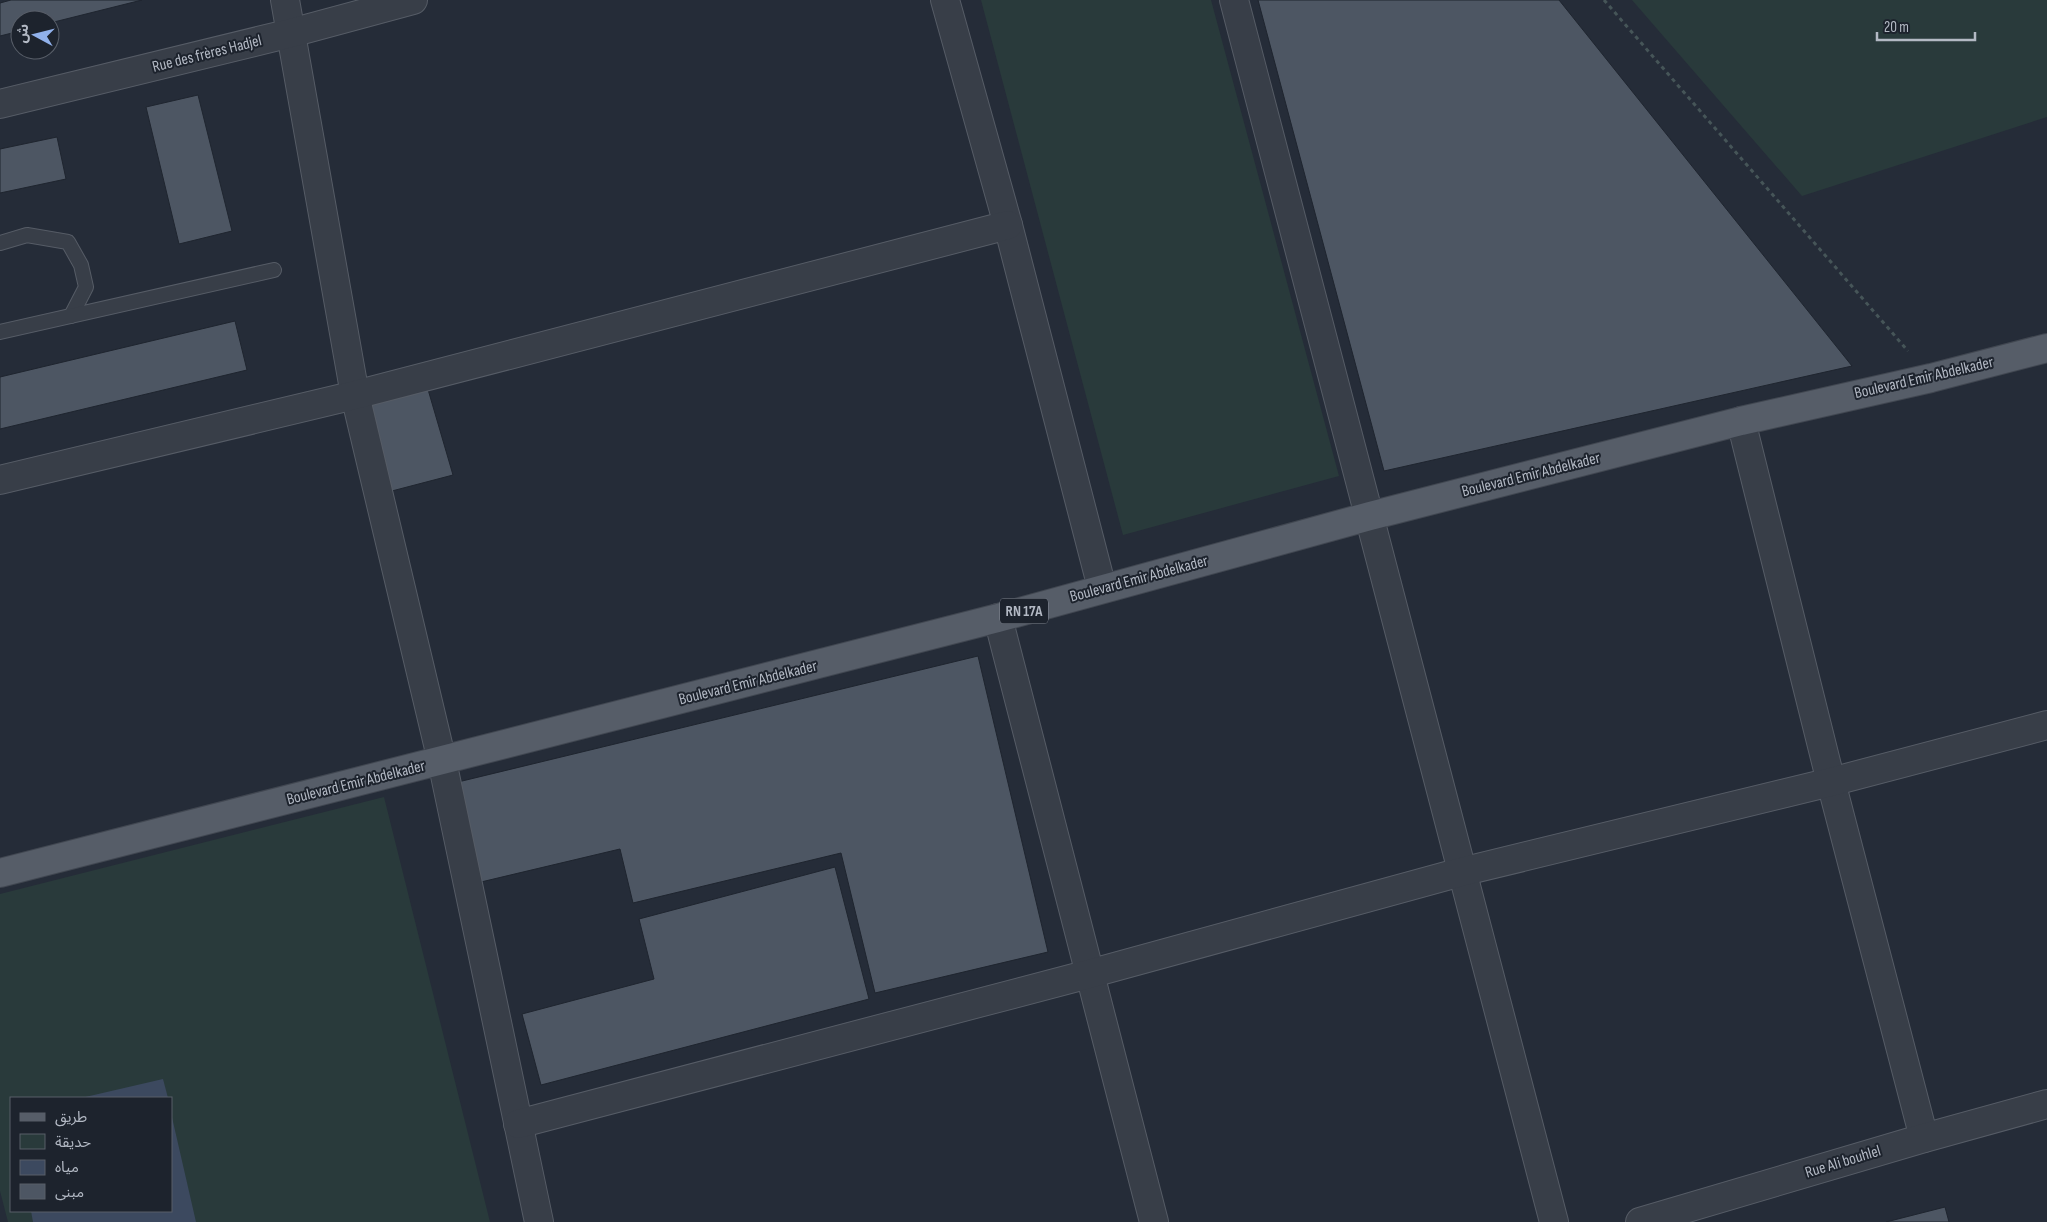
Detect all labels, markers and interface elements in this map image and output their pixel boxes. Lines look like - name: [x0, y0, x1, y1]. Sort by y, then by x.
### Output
- north arrow: [10, 10, 60, 60]
- scale bar: [1877, 10, 1974, 42]
- text: 20 m: [1884, 18, 1909, 37]
- text: ش: [13, 23, 32, 44]
- street label: Rue des frères Hadjel: [150, 31, 264, 77]
- street label: Boulevard Emir Abdelkader: [1853, 353, 1996, 403]
- street label: Boulevard Emir Abdelkader: [1460, 448, 1603, 501]
- street label: Boulevard Emir Abdelkader: [1068, 551, 1210, 607]
- road number: RN 17A: [1000, 598, 1048, 624]
- street label: Boulevard Emir Abdelkader: [677, 656, 820, 709]
- street label: Boulevard Emir Abdelkader: [285, 756, 428, 809]
- legend: [10, 1097, 172, 1212]
- text: طريق: [55, 1108, 87, 1127]
- text: حديقة: [55, 1133, 91, 1152]
- street label: Rue Ali bouhlel: [1803, 1141, 1883, 1183]
- text: مياه: [55, 1158, 79, 1177]
- text: مبنى: [55, 1183, 84, 1202]

